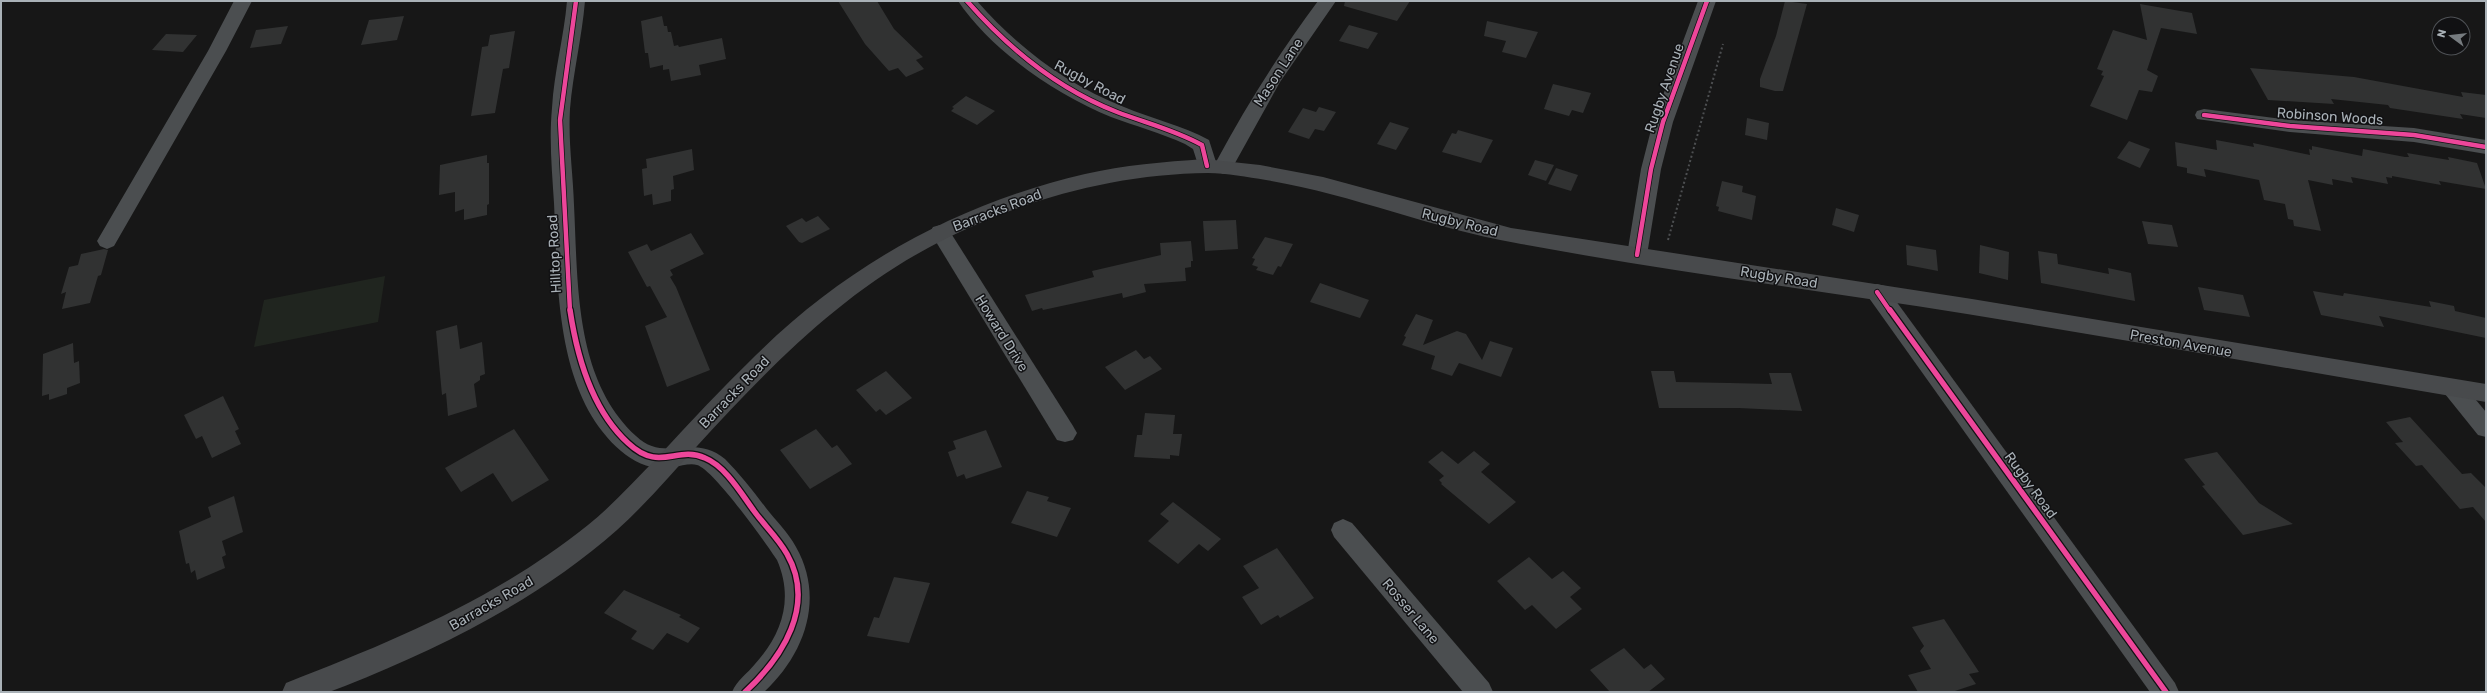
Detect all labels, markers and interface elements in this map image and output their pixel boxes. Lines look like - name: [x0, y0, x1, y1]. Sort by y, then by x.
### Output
- north arrow: [2431, 16, 2471, 56]
- text: N: [2435, 28, 2449, 39]
- street label: Mason Lane: [1250, 35, 1307, 110]
- street label: Rugby Avenue: [1641, 41, 1688, 135]
- street label: Rugby Road: [1051, 57, 1128, 108]
- street label: Robinson Woods: [2276, 104, 2384, 129]
- street label: Barracks Road: [950, 186, 1044, 235]
- street label: Rugby Road: [1420, 205, 1500, 240]
- street label: Hilltop Road: [544, 214, 565, 294]
- street label: Rugby Road: [1739, 263, 1819, 292]
- street label: Howard Drive: [971, 292, 1032, 375]
- street label: Preston Avenue: [2129, 326, 2233, 361]
- street label: Barracks Road: [696, 353, 773, 432]
- street label: Rugby Road: [2001, 449, 2060, 522]
- street label: Barracks Road: [446, 573, 536, 634]
- street label: Rosser Lane: [1379, 575, 1443, 647]

